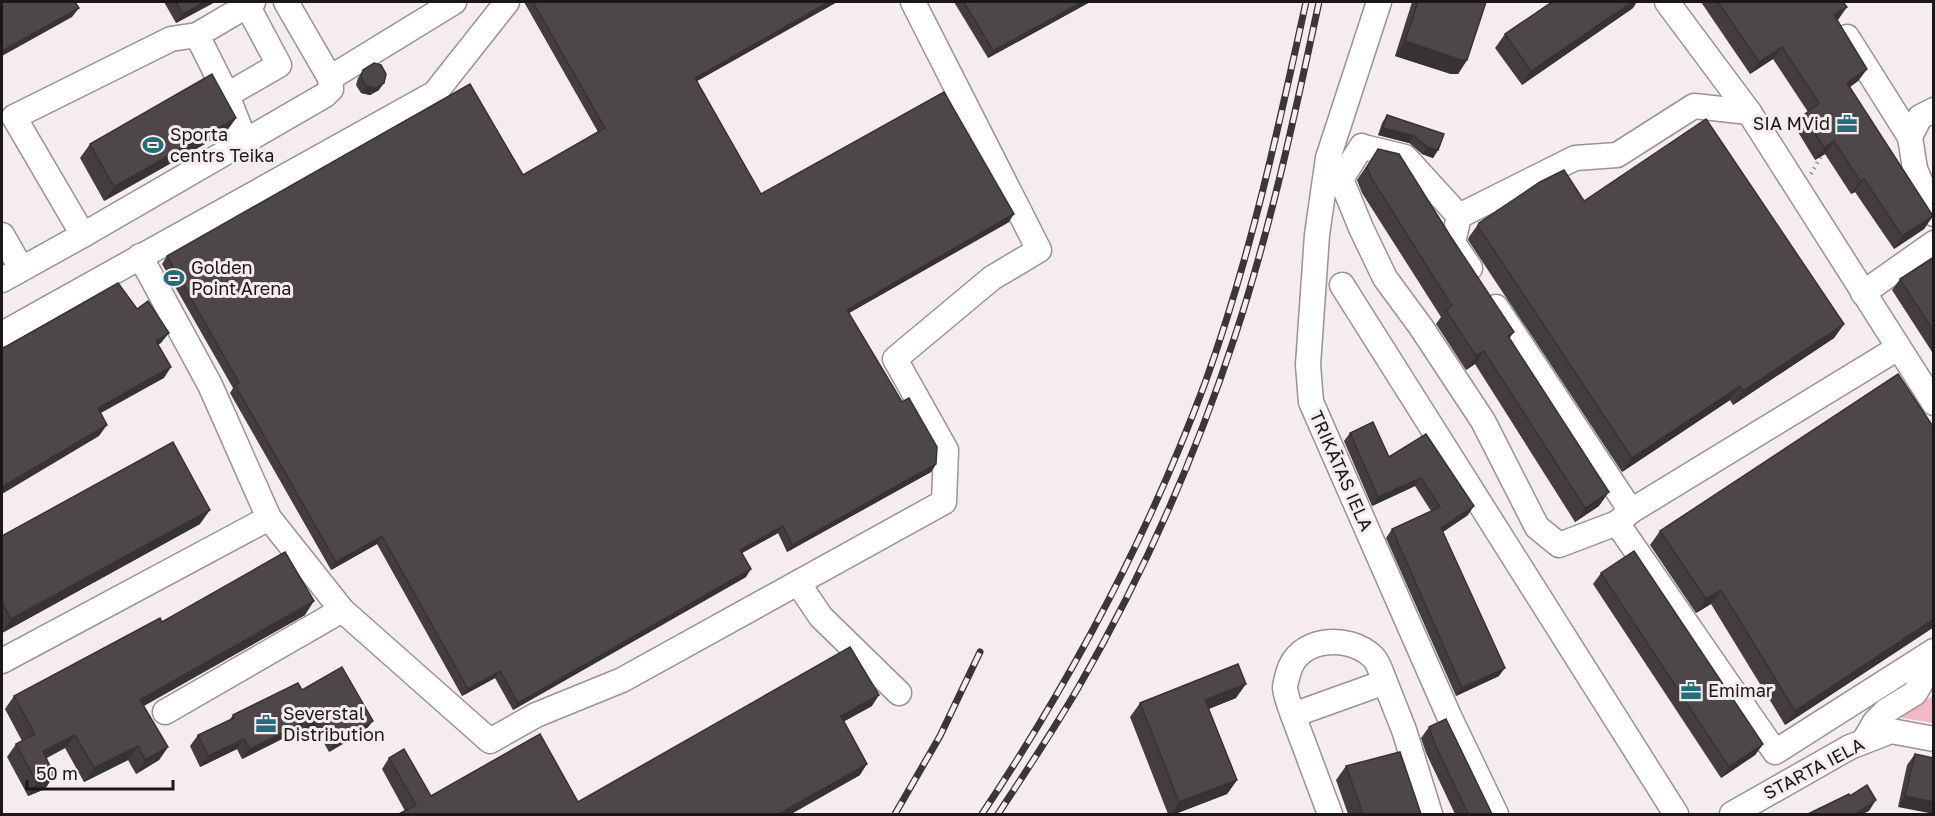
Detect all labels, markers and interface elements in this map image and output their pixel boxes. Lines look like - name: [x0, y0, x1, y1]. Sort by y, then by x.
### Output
- place label: SIA MVid: [1753, 112, 1830, 134]
- office icon: SIA MVid: [1835, 112, 1859, 136]
- place label: Sporta centrs Teika: [170, 123, 274, 166]
- sports icon: Sporta centrs Teika: [141, 133, 165, 157]
- place label: Golden Point Arena: [191, 256, 291, 299]
- sports icon: Golden Point Arena: [162, 266, 186, 290]
- street label: TRIKĀTAS IELA: [1306, 407, 1378, 534]
- office icon: Emimar: [1679, 679, 1703, 703]
- place label: Emimar: [1708, 679, 1773, 701]
- place label: Severstal Distribution: [283, 702, 385, 745]
- office icon: Severstal Distribution: [254, 712, 278, 736]
- street label: STARTA IELA: [1759, 732, 1868, 804]
- scale bar: [27, 753, 172, 791]
- text: 50 m: [36, 762, 78, 784]

